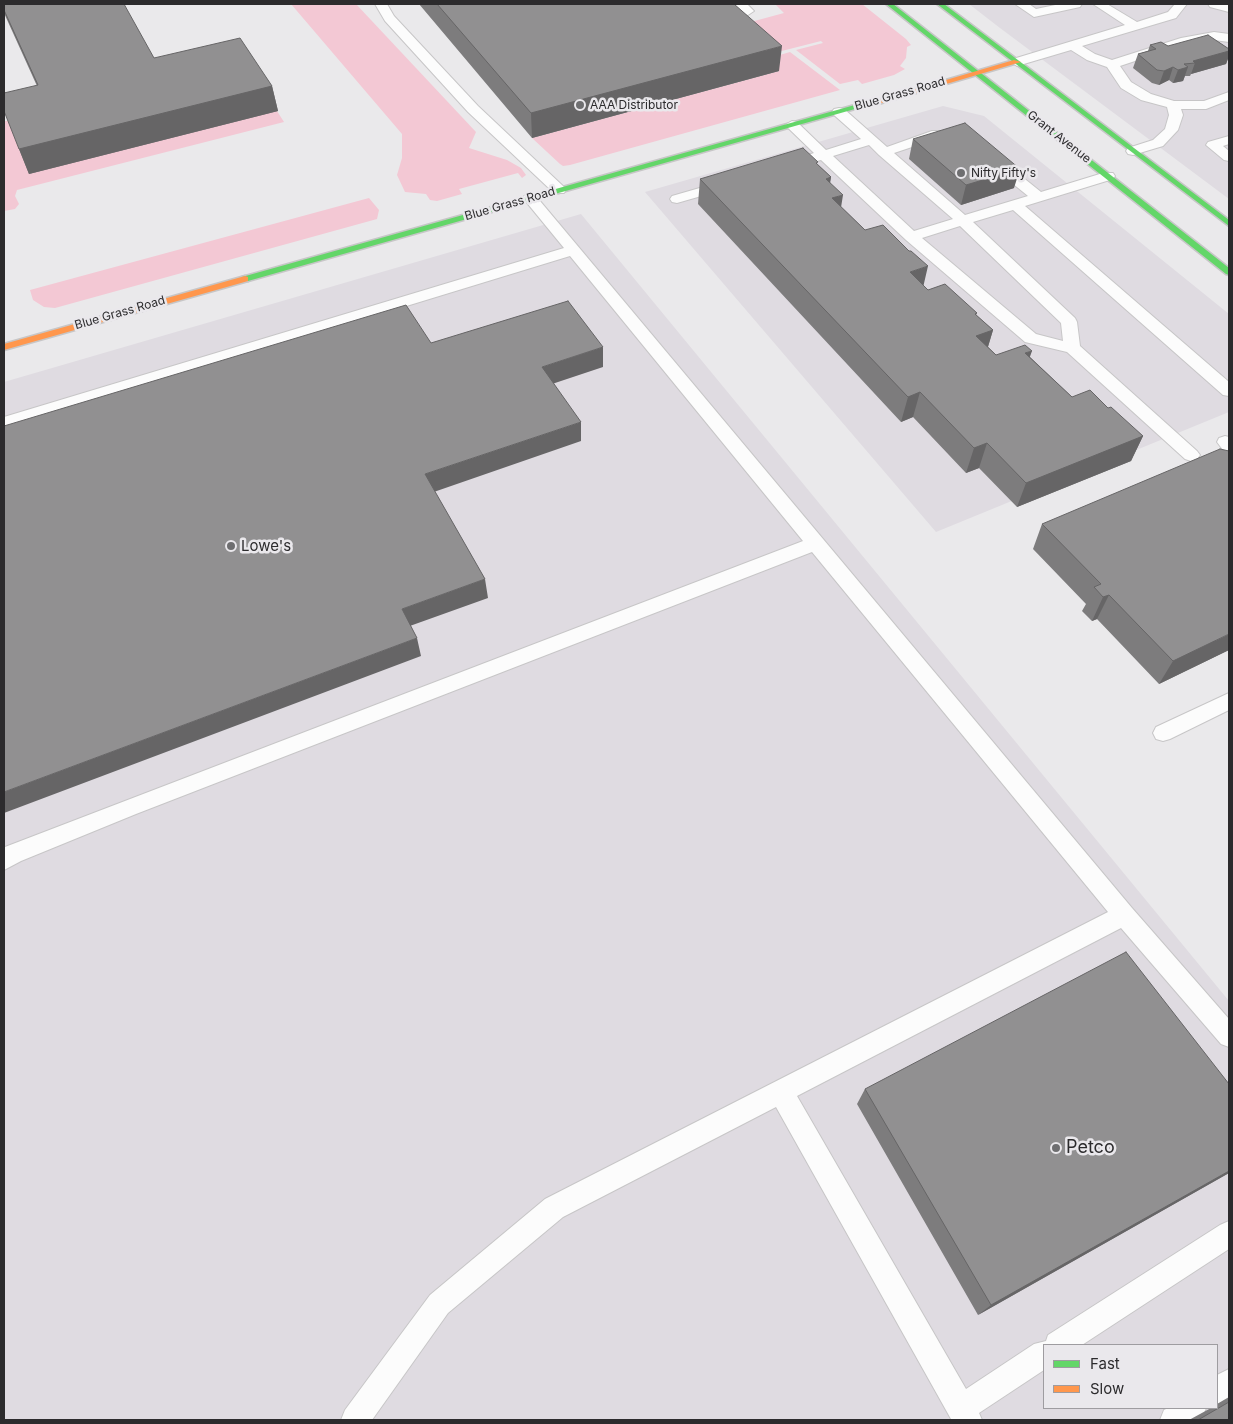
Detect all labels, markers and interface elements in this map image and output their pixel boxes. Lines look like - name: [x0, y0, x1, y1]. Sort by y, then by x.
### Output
- street label: Blue Grass Road: [853, 74, 947, 114]
- place label: AAA Distributor: [590, 98, 678, 112]
- marker: AAA Distributor: [574, 99, 586, 111]
- street label: Grant Avenue: [1024, 108, 1094, 166]
- place label: Nifty Fifty's: [971, 166, 1036, 180]
- marker: Nifty Fifty's: [955, 167, 967, 179]
- street label: Blue Grass Road: [463, 184, 557, 224]
- street label: Blue Grass Road: [73, 293, 167, 333]
- place label: Lowe's: [241, 537, 291, 555]
- marker: Lowe's: [225, 540, 237, 552]
- place label: Petco: [1066, 1137, 1115, 1159]
- marker: Petco: [1050, 1142, 1062, 1154]
- legend: [1043, 1344, 1218, 1409]
- text: Fast: [1090, 1354, 1120, 1373]
- text: Slow: [1090, 1379, 1124, 1398]

